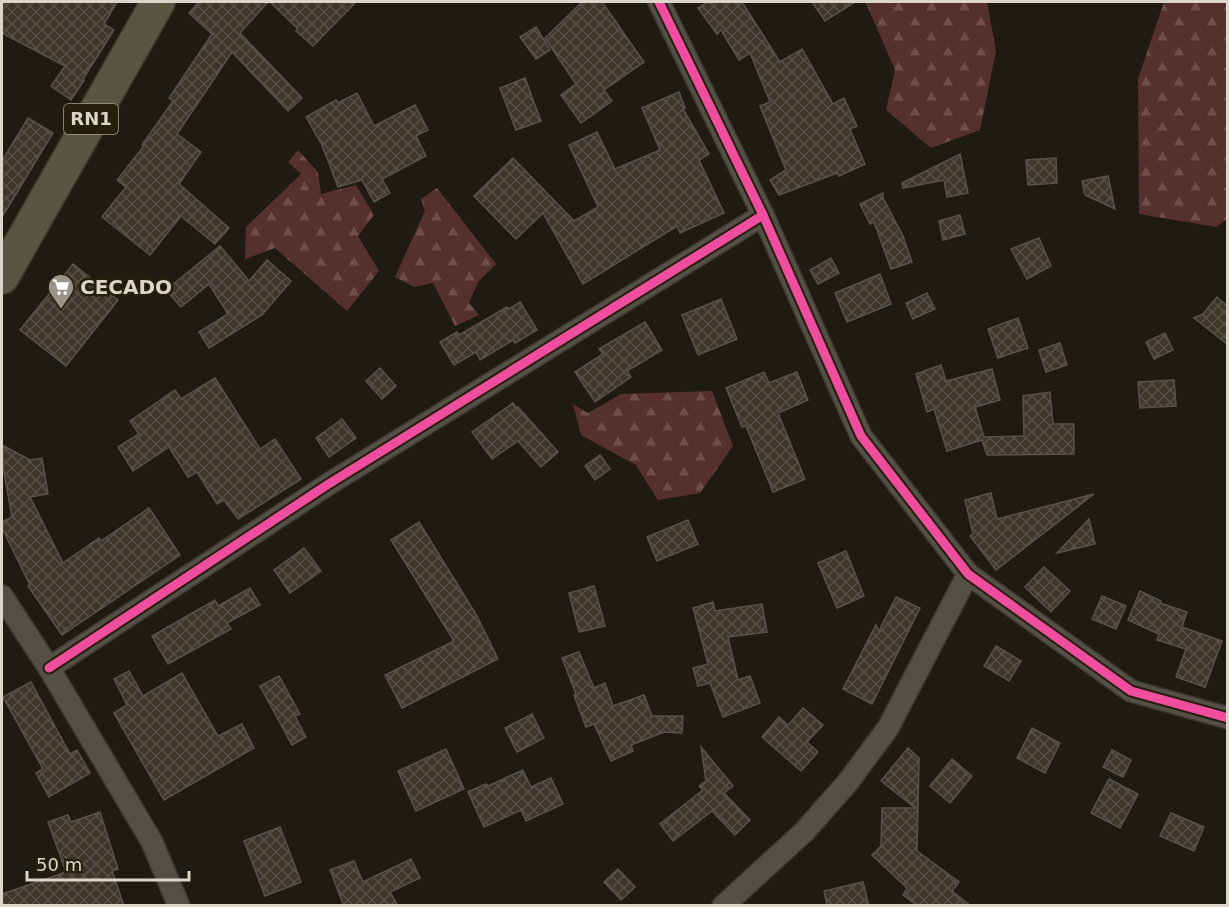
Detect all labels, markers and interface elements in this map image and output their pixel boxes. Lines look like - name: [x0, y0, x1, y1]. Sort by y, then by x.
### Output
- road number: RN1: [64, 104, 118, 134]
- supermarket icon: CECADO: [46, 272, 76, 310]
- place label: CECADO: [80, 275, 172, 299]
- scale bar: [27, 844, 189, 882]
- text: 50 m: [36, 854, 82, 875]

